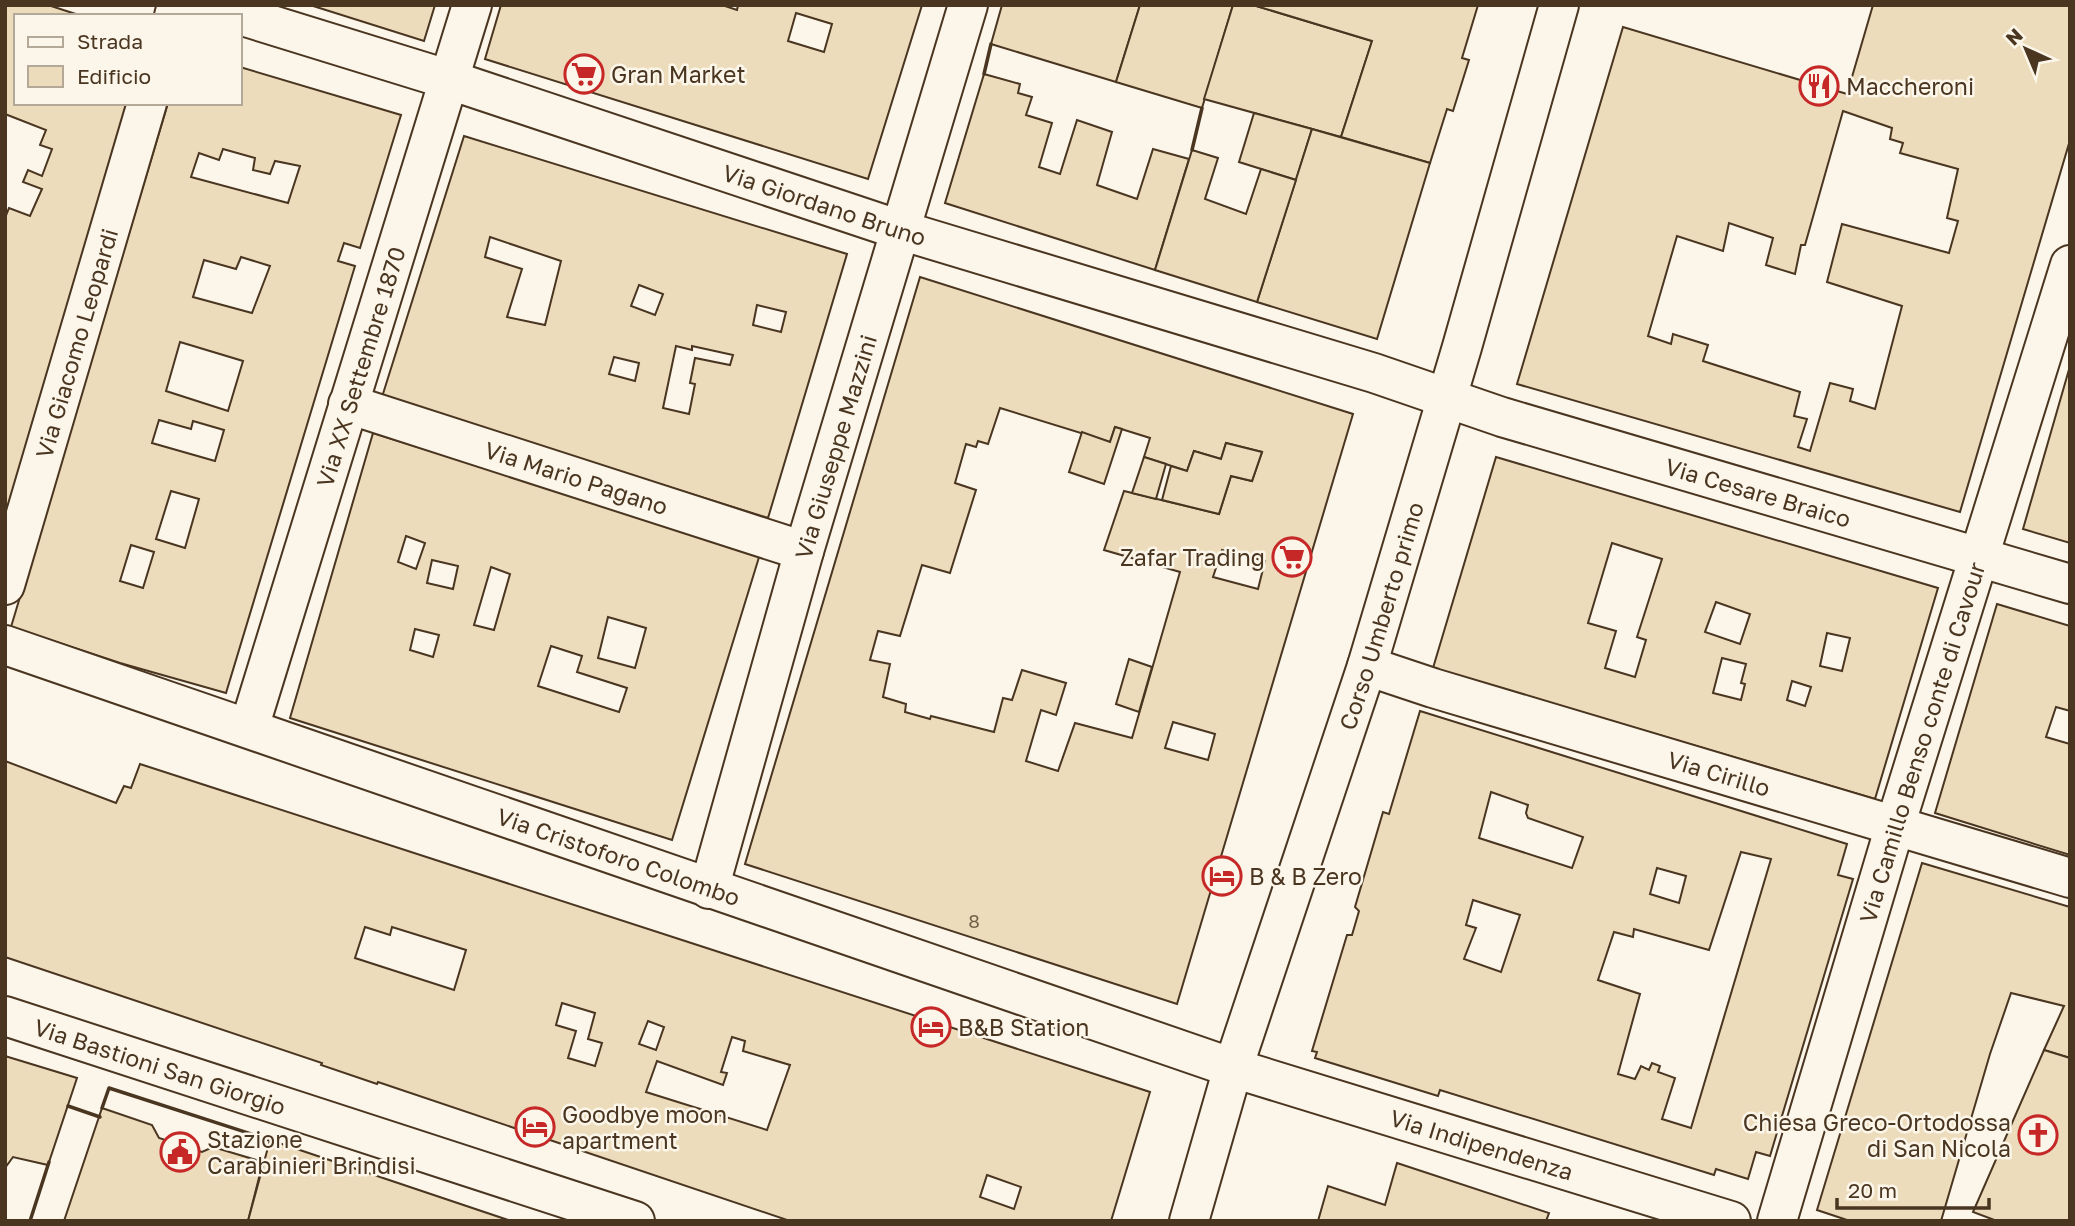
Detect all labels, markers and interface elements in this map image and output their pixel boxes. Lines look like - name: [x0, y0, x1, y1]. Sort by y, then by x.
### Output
- legend: [14, 14, 242, 105]
- north arrow: [1991, 14, 2061, 84]
- text: N: [2001, 23, 2027, 50]
- text: Strada: [77, 28, 143, 54]
- supermarket icon: Gran Market: [563, 53, 605, 95]
- place label: Gran Market: [611, 60, 746, 88]
- text: Edificio: [77, 63, 151, 89]
- restaurant icon: Maccheroni: [1798, 65, 1840, 107]
- place label: Maccheroni: [1846, 72, 1974, 100]
- street label: Via Giordano Bruno: [719, 158, 929, 251]
- street label: Via Giacomo Leopardi: [29, 225, 123, 462]
- street label: Via XX Settembre 1870: [310, 243, 411, 491]
- street label: Via Giuseppe Mazzini: [788, 331, 882, 562]
- street label: Via Mario Pagano: [481, 435, 672, 520]
- street label: Via Cesare Braico: [1662, 452, 1854, 533]
- street label: Corso Umberto primo: [1333, 499, 1429, 733]
- supermarket icon: Zafar Trading: [1271, 536, 1313, 578]
- place label: Zafar Trading: [1120, 543, 1265, 571]
- street label: Via Camillo Benso conte di Cavour: [1853, 558, 1991, 926]
- street label: Via Cirillo: [1664, 745, 1774, 802]
- street label: Via Cristoforo Colombo: [493, 802, 744, 911]
- hotel icon: B & B Zero: [1201, 855, 1243, 897]
- place label: B & B Zero: [1249, 862, 1362, 890]
- house number: 8: [968, 909, 980, 932]
- hotel icon: B&B Station: [910, 1006, 952, 1048]
- street label: Via Bastioni San Giorgio: [31, 1012, 289, 1120]
- place label: B&B Station: [958, 1013, 1090, 1041]
- place label: Goodbye moon apartment: [562, 1100, 727, 1154]
- street label: Via Indipendenza: [1387, 1103, 1577, 1186]
- hotel icon: Goodbye moon apartment: [514, 1106, 556, 1148]
- place label: Chiesa Greco-Ortodossa di San Nicola: [1743, 1108, 2011, 1162]
- church icon: Chiesa Greco-Ortodossa di San Nicola: [2017, 1114, 2059, 1156]
- place label: Stazione Carabinieri Brindisi: [207, 1125, 416, 1179]
- public building icon: Stazione Carabinieri Brindisi: [159, 1131, 201, 1173]
- scale bar: [1837, 1166, 1989, 1210]
- text: 20 m: [1848, 1177, 1897, 1203]

